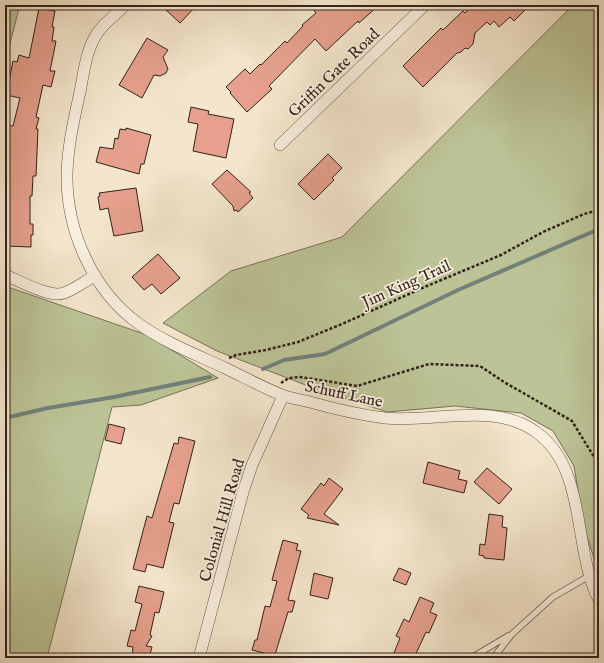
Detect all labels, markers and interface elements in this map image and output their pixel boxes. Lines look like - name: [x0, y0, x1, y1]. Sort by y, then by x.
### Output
- street label: Griffin Gate Road: [284, 24, 385, 122]
- street label: Jim King Trail: [358, 256, 455, 314]
- street label: Schuff Lane: [303, 377, 384, 413]
- street label: Colonial Hill Road: [196, 456, 250, 584]

